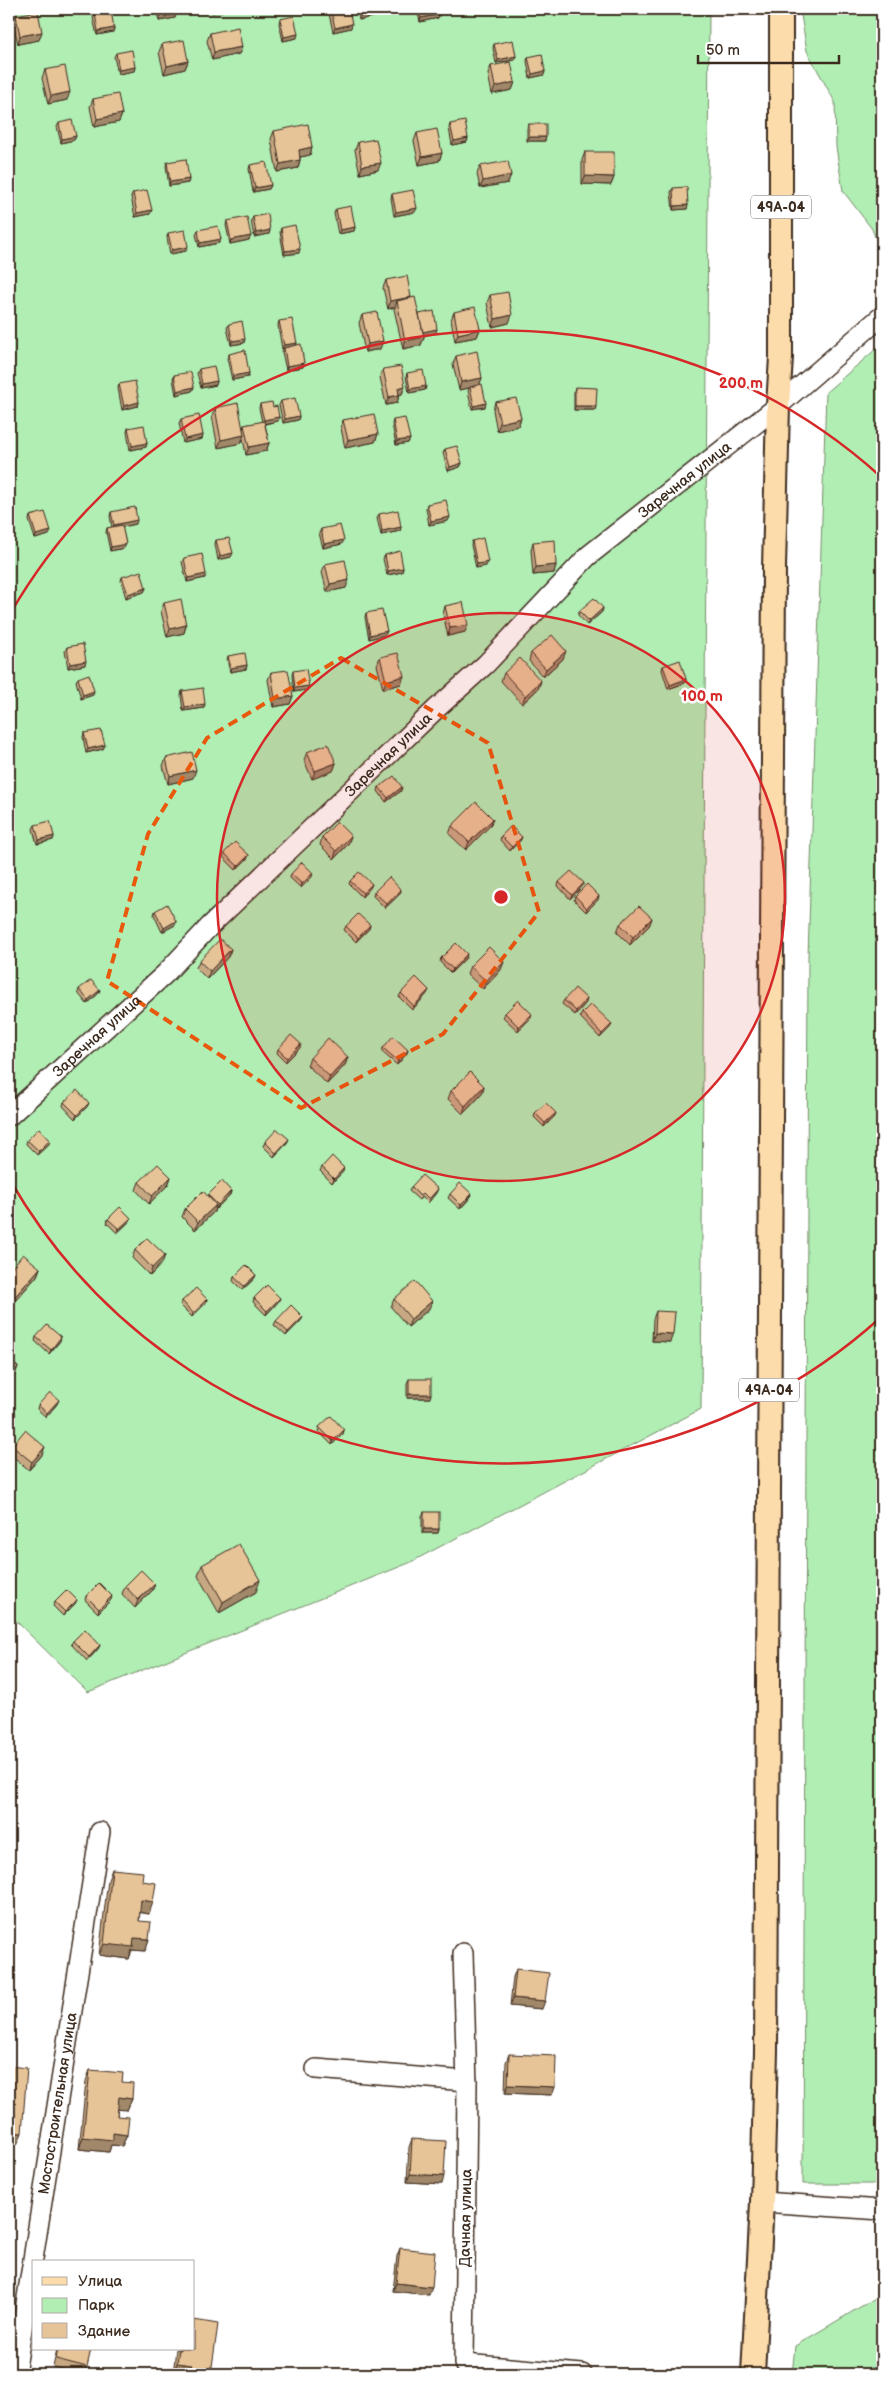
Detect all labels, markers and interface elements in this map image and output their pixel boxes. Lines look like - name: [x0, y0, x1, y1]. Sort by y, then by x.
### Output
- scale bar: [698, 32, 840, 64]
- text: 50 m: [706, 41, 740, 60]
- road number: 49А-04: [751, 196, 811, 218]
- text: 200 m: [719, 374, 763, 393]
- street label: Заречная улица: [634, 437, 735, 522]
- text: 100 m: [681, 687, 723, 706]
- street label: Заречная улица: [341, 709, 436, 801]
- centre of rings: [492, 888, 510, 906]
- street label: Заречная улица: [49, 991, 145, 1081]
- road number: 49А-04: [739, 1378, 799, 1402]
- street label: Мостостроительная улица: [34, 2011, 81, 2196]
- street label: Дачная улица: [456, 2168, 476, 2267]
- legend: [32, 2260, 195, 2350]
- text: Улица: [78, 2272, 123, 2291]
- text: Парк: [78, 2296, 115, 2315]
- text: Здание: [78, 2322, 130, 2341]

